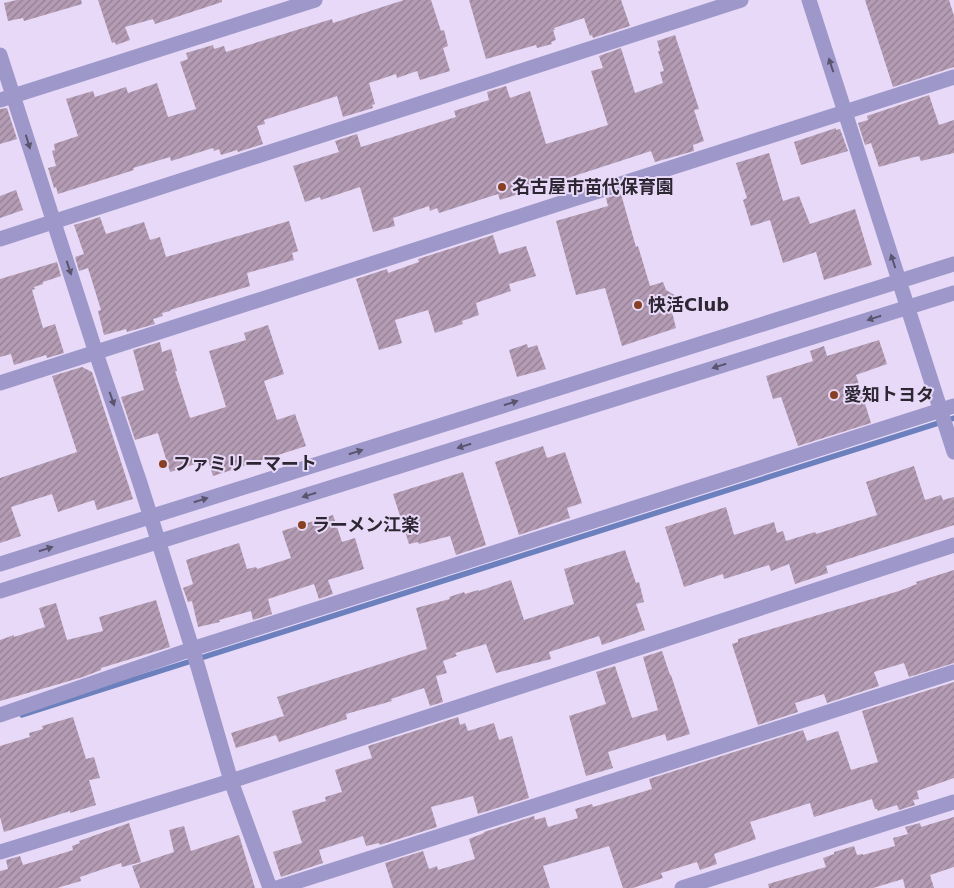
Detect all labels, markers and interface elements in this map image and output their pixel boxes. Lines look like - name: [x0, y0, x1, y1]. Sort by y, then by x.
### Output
- one-way arrow: [826, 57, 834, 72]
- one-way arrow: [25, 135, 33, 150]
- place label: 名古屋市苗代保育園: [512, 176, 674, 197]
- marker: 名古屋市苗代保育園: [496, 181, 508, 193]
- one-way arrow: [889, 253, 896, 268]
- one-way arrow: [65, 261, 73, 276]
- place label: 快活Club: [648, 294, 729, 315]
- marker: 快活Club: [632, 299, 644, 311]
- one-way arrow: [866, 314, 881, 322]
- one-way arrow: [711, 363, 726, 371]
- place label: 愛知トヨタ: [844, 384, 934, 405]
- marker: 愛知トヨタ: [828, 389, 840, 401]
- one-way arrow: [108, 392, 116, 407]
- one-way arrow: [504, 399, 519, 406]
- one-way arrow: [456, 443, 471, 451]
- one-way arrow: [349, 447, 364, 455]
- place label: ファミリーマート: [173, 453, 317, 474]
- marker: ファミリーマート: [157, 458, 169, 470]
- one-way arrow: [301, 491, 316, 499]
- one-way arrow: [194, 496, 209, 504]
- place label: ラーメン江楽: [312, 514, 419, 535]
- marker: ラーメン江楽: [296, 519, 308, 531]
- one-way arrow: [39, 545, 54, 553]

